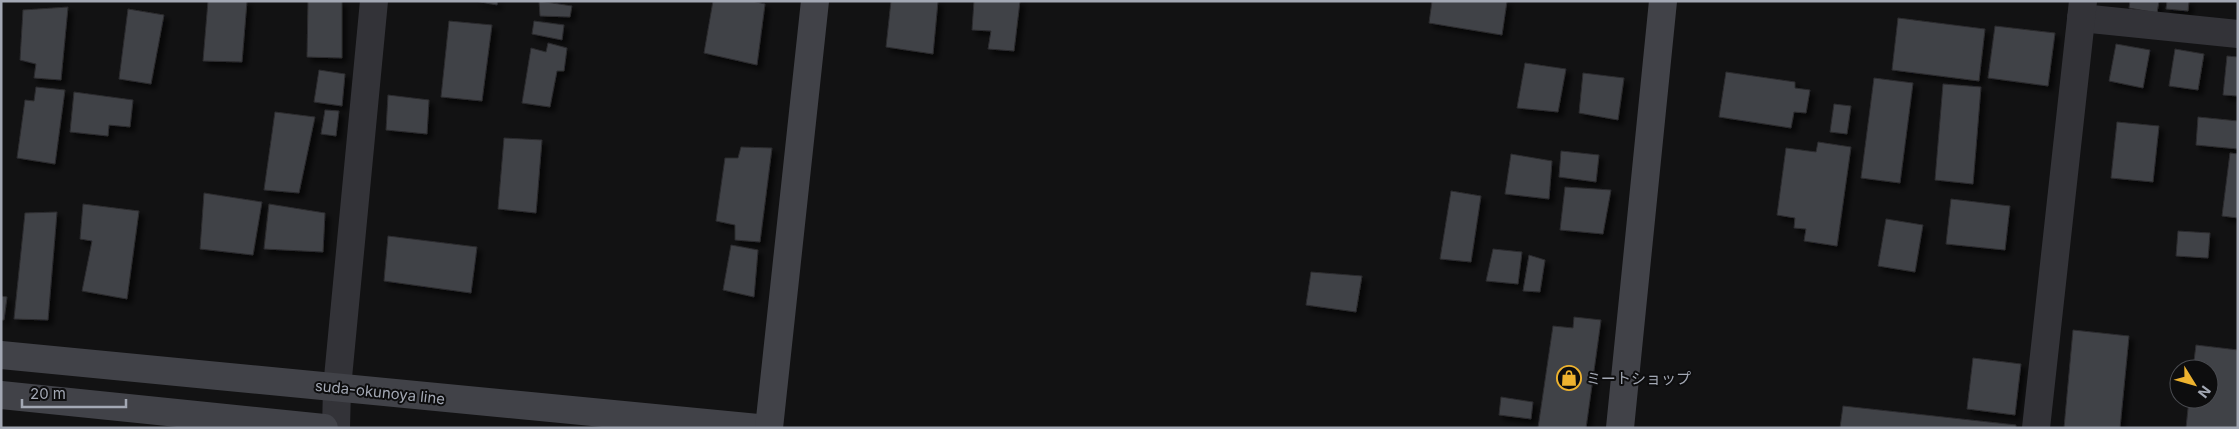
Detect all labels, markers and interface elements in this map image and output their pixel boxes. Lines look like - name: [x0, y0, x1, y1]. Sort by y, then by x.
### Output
- north arrow: [2169, 359, 2219, 409]
- shop icon: ミートショップ: [1556, 365, 1582, 391]
- place label: ミートショップ: [1586, 369, 1691, 388]
- scale bar: [22, 376, 126, 408]
- street label: suda-okunoya line: [314, 376, 446, 408]
- text: N: [2195, 383, 2215, 402]
- text: 20 m: [30, 384, 66, 403]

